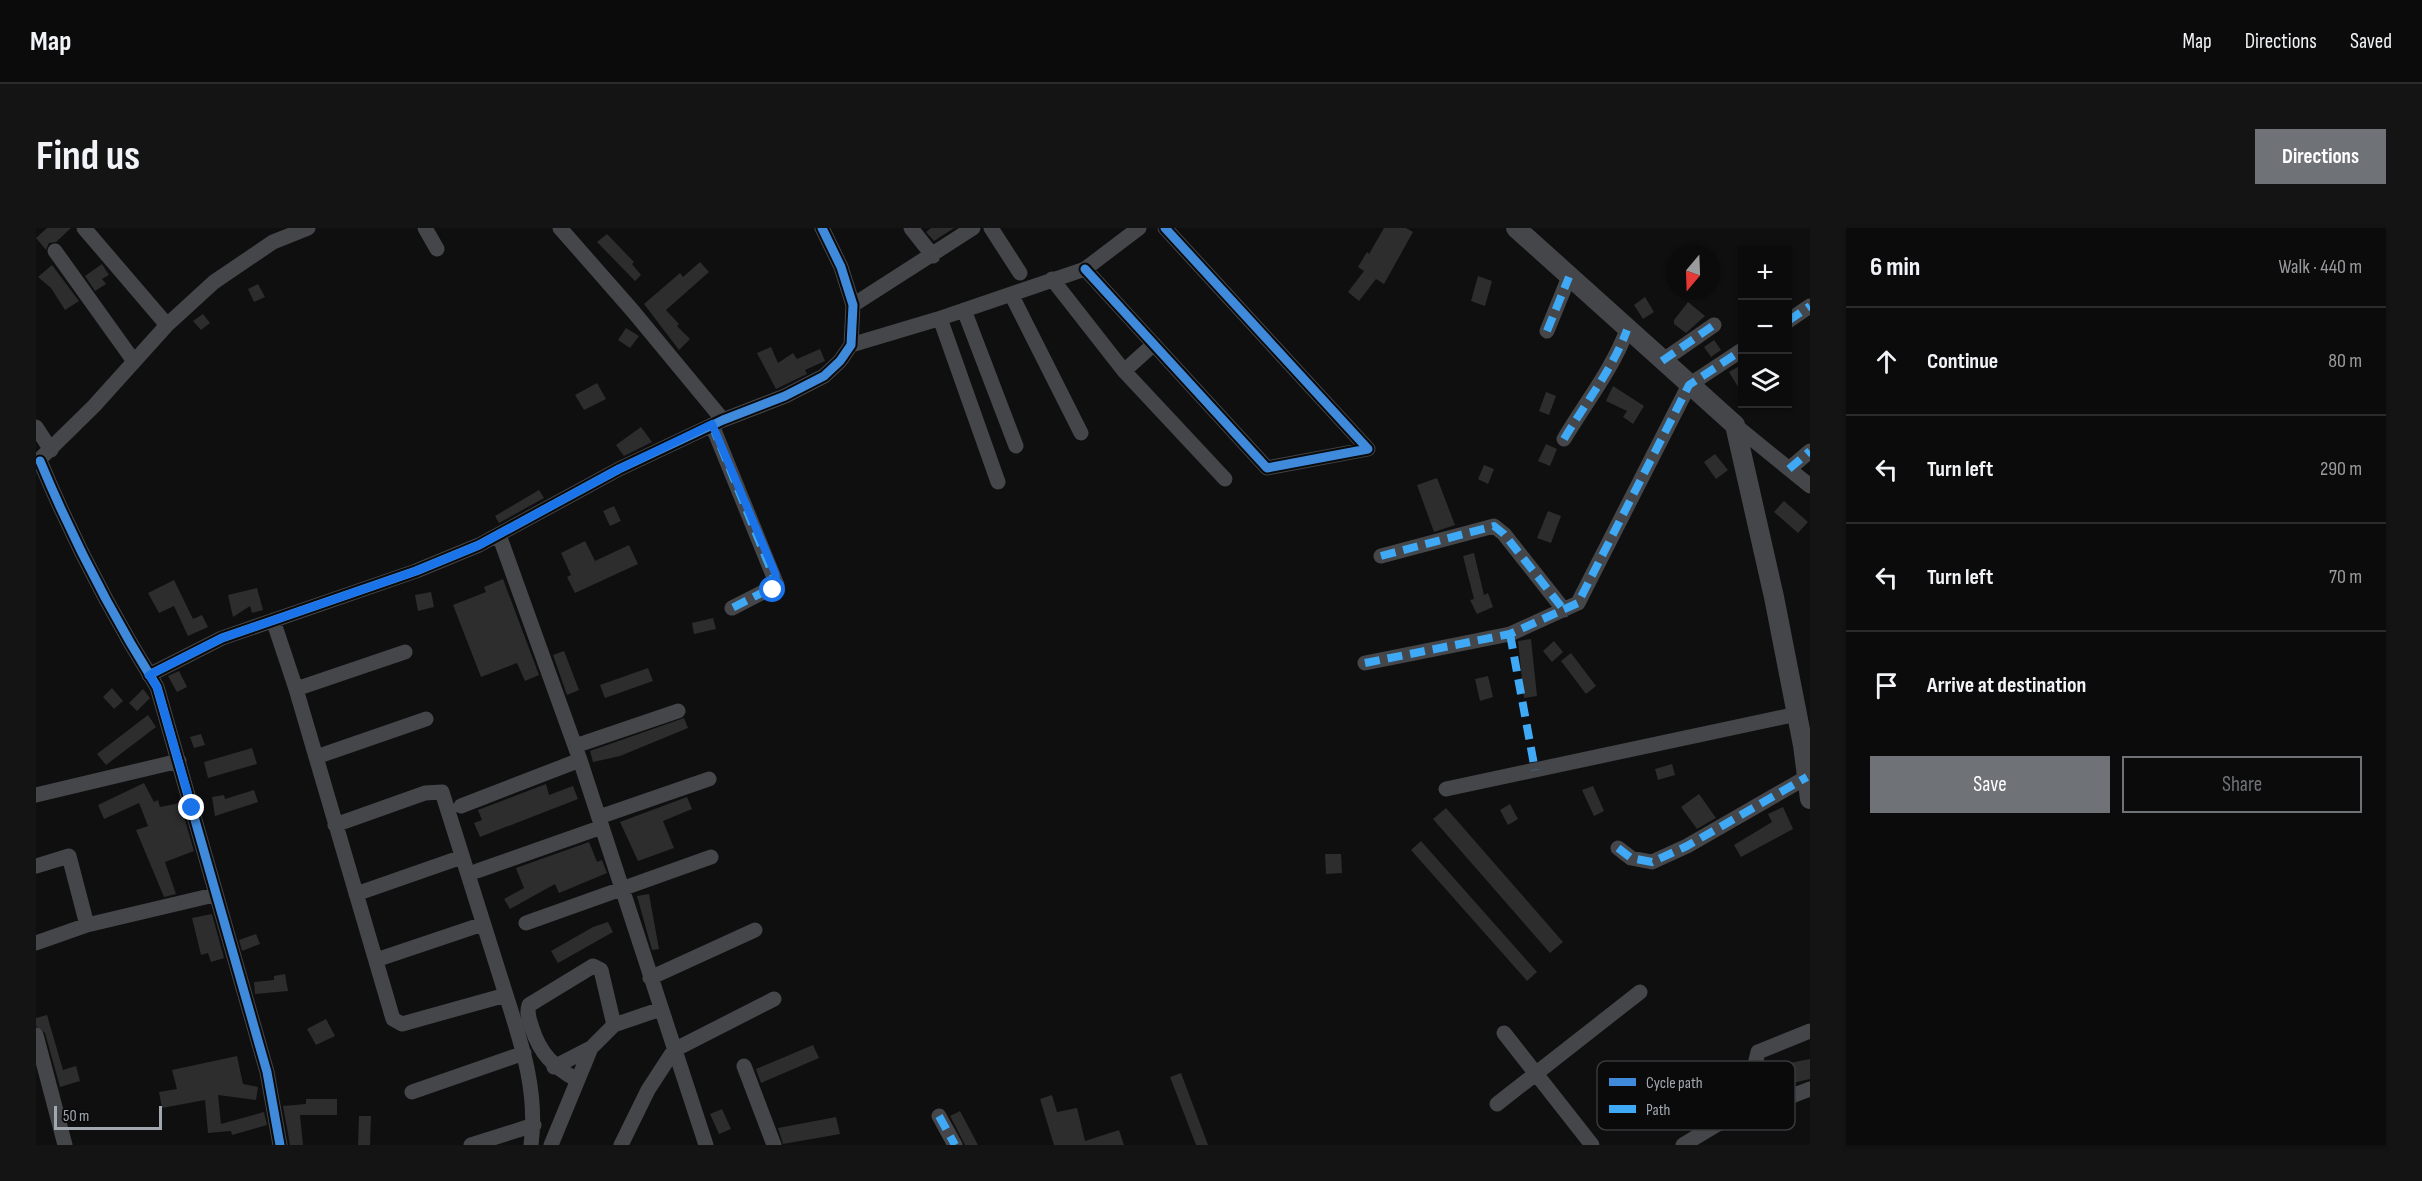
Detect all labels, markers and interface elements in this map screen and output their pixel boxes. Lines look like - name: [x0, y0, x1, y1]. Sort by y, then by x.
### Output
- text: Map: [30, 25, 71, 58]
- text: Map: [2182, 29, 2212, 54]
- text: Directions: [2245, 29, 2317, 54]
- text: Saved: [2350, 29, 2392, 54]
- button: Directions: [2255, 129, 2386, 184]
- text: Find us: [36, 131, 140, 182]
- north arrow: [1666, 246, 1720, 300]
- map controls: [1738, 246, 1792, 408]
- button: +: [1738, 246, 1792, 300]
- text: 6 min: [1870, 252, 1920, 283]
- text: Walk · 440 m: [2278, 255, 2362, 279]
- button: −: [1738, 300, 1792, 354]
- icon: ahead: [1870, 345, 1903, 378]
- text: Continue: [1927, 348, 1998, 375]
- text: 80 m: [2328, 349, 2362, 373]
- button: layers: [1738, 354, 1792, 408]
- icon: left: [1870, 453, 1903, 486]
- text: Turn left: [1927, 456, 1993, 483]
- text: 290 m: [2320, 457, 2362, 481]
- icon: left: [1870, 561, 1903, 594]
- text: Turn left: [1927, 564, 1993, 591]
- text: 70 m: [2329, 565, 2362, 589]
- route start: [759, 576, 785, 602]
- icon: arrive: [1870, 669, 1903, 702]
- text: Arrive at destination: [1927, 672, 2086, 699]
- button: Save: [1870, 756, 2110, 813]
- button: Share: [2122, 756, 2362, 813]
- route end: [178, 794, 204, 820]
- legend: [1597, 1061, 1795, 1130]
- text: Cycle path: [1646, 1074, 1703, 1093]
- text: Path: [1646, 1101, 1670, 1120]
- scale bar: [54, 1103, 162, 1130]
- text: 50 m: [63, 1107, 89, 1126]

